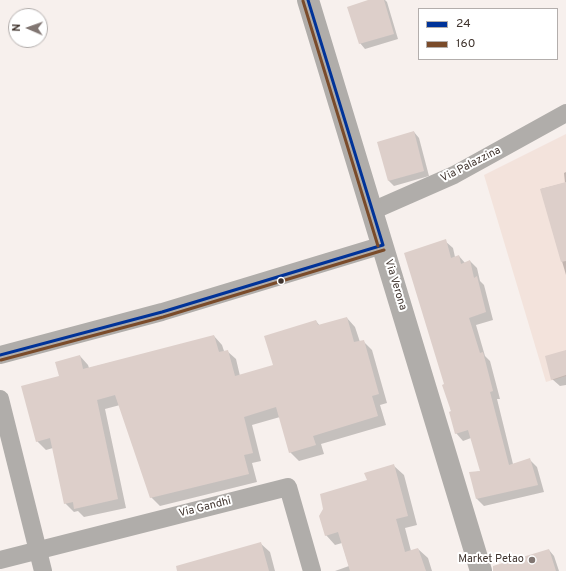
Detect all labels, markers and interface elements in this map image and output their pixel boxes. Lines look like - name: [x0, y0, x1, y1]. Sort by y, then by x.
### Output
- north arrow: [8, 8, 48, 48]
- legend: [418, 8, 558, 60]
- text: 24: [456, 16, 471, 32]
- text: N: [10, 23, 24, 32]
- text: 160: [456, 36, 475, 52]
- street label: Via Palazzina: [439, 144, 503, 186]
- street label: Via Verona: [381, 258, 409, 312]
- unlabelled marker: [276, 276, 286, 286]
- street label: Via Gandhi: [178, 495, 232, 521]
- place label: Market Petao: [458, 553, 524, 567]
- marker: Market Petao: [527, 555, 537, 565]

